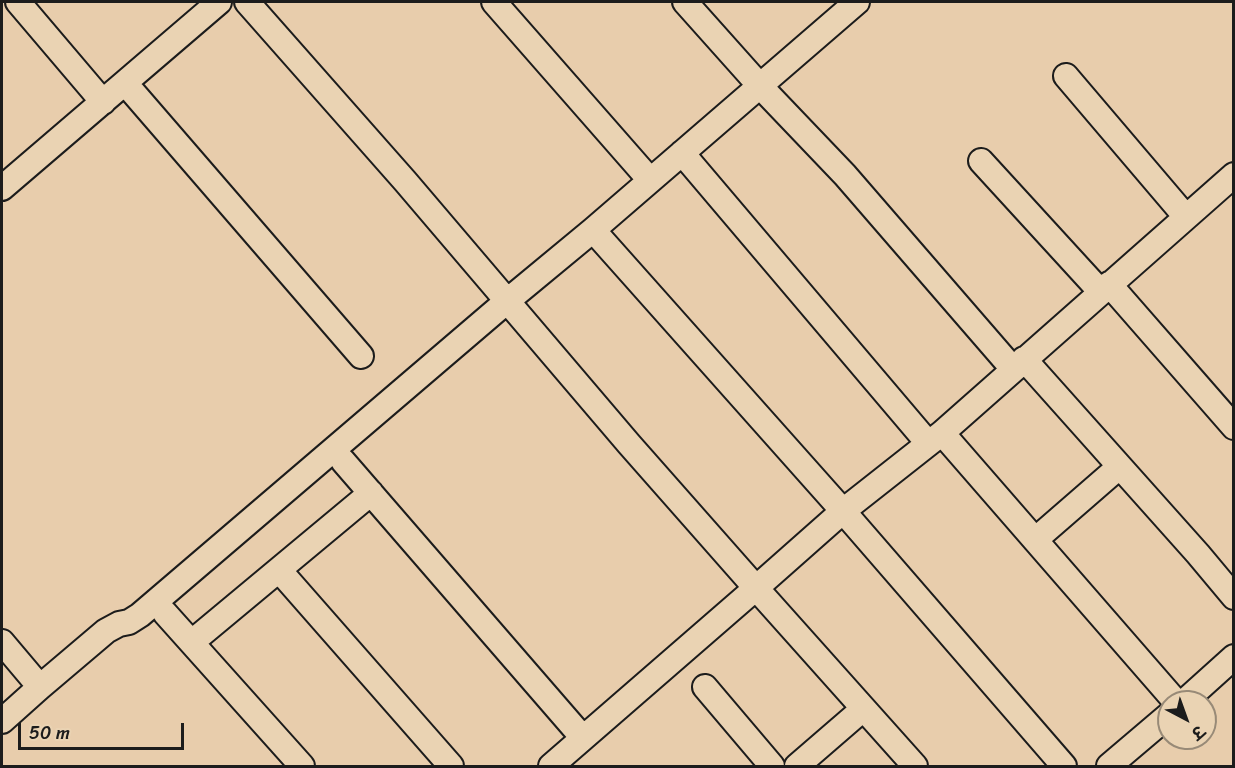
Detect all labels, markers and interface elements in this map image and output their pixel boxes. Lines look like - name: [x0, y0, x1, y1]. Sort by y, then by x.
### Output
- north arrow: [1157, 690, 1217, 750]
- scale bar: [21, 711, 188, 749]
- text: 50 m: [29, 717, 70, 749]
- text: उ: [1184, 718, 1211, 747]

